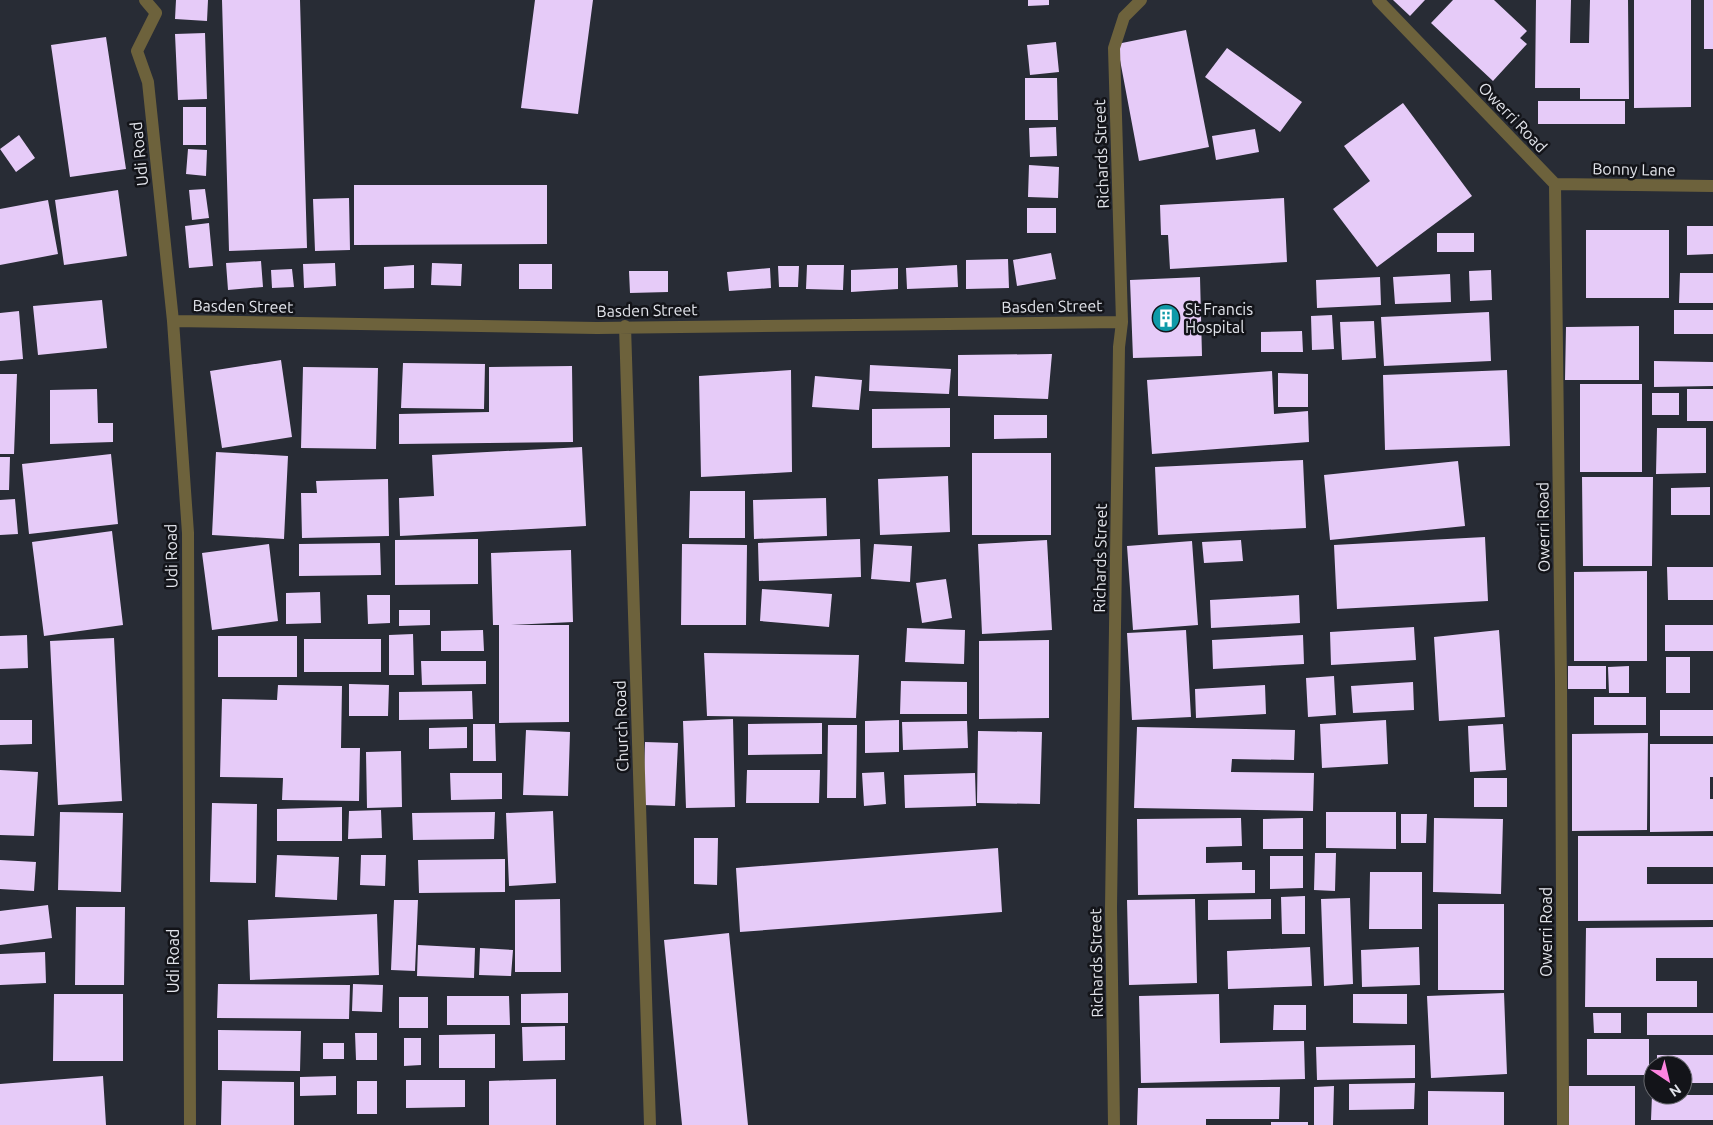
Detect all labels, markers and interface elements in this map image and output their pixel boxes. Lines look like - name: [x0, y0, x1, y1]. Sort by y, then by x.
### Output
- street label: Owerri Road: [1475, 78, 1551, 156]
- street label: Richards Street: [1090, 98, 1112, 209]
- street label: Udi Road: [127, 121, 151, 187]
- street label: Bonny Lane: [1592, 159, 1676, 179]
- street label: Basden Street: [192, 296, 294, 316]
- street label: Basden Street: [1001, 296, 1103, 316]
- street label: Basden Street: [596, 300, 698, 320]
- place label: St Francis Hospital: [1185, 300, 1253, 336]
- building icon: St Francis Hospital: [1151, 303, 1181, 333]
- street label: Owerri Road: [1533, 482, 1553, 572]
- street label: Richards Street: [1090, 502, 1110, 613]
- street label: Udi Road: [161, 523, 181, 589]
- street label: Church Road: [610, 680, 632, 772]
- street label: Owerri Road: [1537, 887, 1555, 977]
- street label: Richards Street: [1086, 907, 1106, 1018]
- street label: Udi Road: [164, 929, 182, 993]
- north arrow: [1643, 1055, 1693, 1105]
- text: N: [1667, 1081, 1684, 1100]

